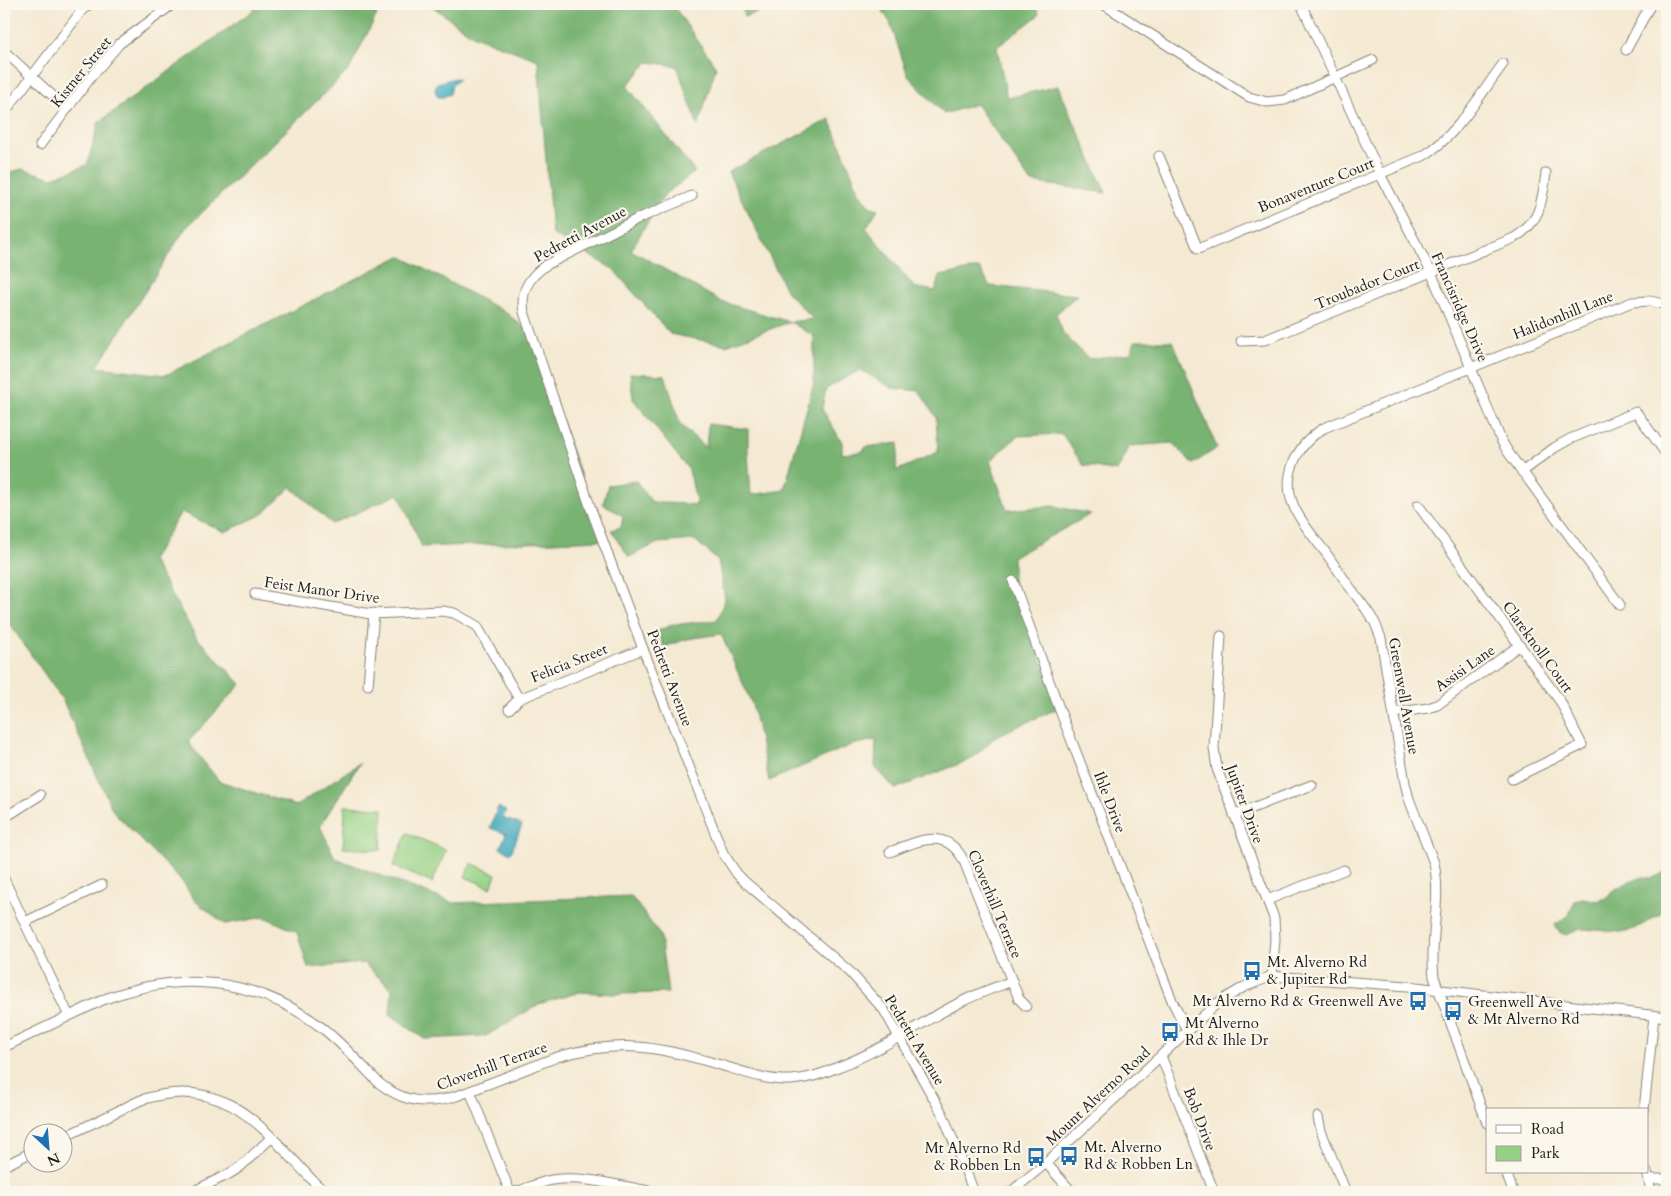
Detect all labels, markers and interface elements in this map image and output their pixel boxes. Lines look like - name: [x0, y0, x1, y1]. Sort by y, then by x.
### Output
- street label: Kistner Street: [46, 32, 116, 112]
- street label: Bonaventure Court: [1255, 152, 1377, 217]
- street label: Pedretti Avenue: [530, 201, 630, 267]
- street label: Francisridge Drive: [1427, 249, 1493, 365]
- street label: Troubador Court: [1312, 254, 1422, 314]
- street label: Halidonhill Lane: [1510, 286, 1616, 344]
- street label: Feist Manor Drive: [263, 572, 381, 608]
- street label: Clareknoll Court: [1498, 597, 1578, 697]
- street label: Pedretti Avenue: [642, 627, 698, 730]
- street label: Greenwell Avenue: [1384, 636, 1424, 756]
- street label: Felicia Street: [528, 638, 611, 687]
- street label: Assisi Lane: [1431, 640, 1499, 696]
- street label: Jupiter Drive: [1221, 760, 1269, 847]
- street label: Ihle Drive: [1089, 768, 1131, 836]
- street label: Cloverhill Terrace: [963, 847, 1027, 962]
- place label: Mt. Alverno Rd & Jupiter Rd: [1267, 952, 1367, 989]
- bus stop icon: Mt. Alverno Rd & Jupiter Rd: [1241, 960, 1263, 982]
- bus stop icon: Mt Alverno Rd & Greenwell Ave: [1407, 990, 1429, 1012]
- street label: Pedretti Avenue: [880, 991, 950, 1089]
- place label: Mt Alverno Rd & Greenwell Ave: [1192, 991, 1403, 1011]
- place label: Greenwell Ave & Mt Alverno Rd: [1468, 992, 1579, 1029]
- bus stop icon: Greenwell Ave & Mt Alverno Rd: [1442, 1000, 1464, 1022]
- place label: Mt Alverno Rd & Ihle Dr: [1185, 1013, 1269, 1050]
- bus stop icon: Mt Alverno Rd & Ihle Dr: [1159, 1021, 1181, 1043]
- street label: Cloverhill Terrace: [434, 1037, 550, 1095]
- street label: Mount Alverno Road: [1042, 1042, 1154, 1150]
- street label: Bob Drive: [1179, 1084, 1221, 1154]
- legend: [1486, 1108, 1648, 1174]
- text: Road: [1531, 1119, 1564, 1139]
- north arrow: [22, 1124, 72, 1174]
- place label: Mt. Alverno Rd & Robben Ln: [1084, 1137, 1194, 1174]
- place label: Mt Alverno Rd & Robben Ln: [925, 1138, 1021, 1175]
- text: Park: [1531, 1143, 1560, 1163]
- bus stop icon: Mt. Alverno Rd & Robben Ln: [1058, 1145, 1080, 1167]
- bus stop icon: Mt Alverno Rd & Robben Ln: [1025, 1146, 1047, 1168]
- text: N: [44, 1148, 63, 1170]

